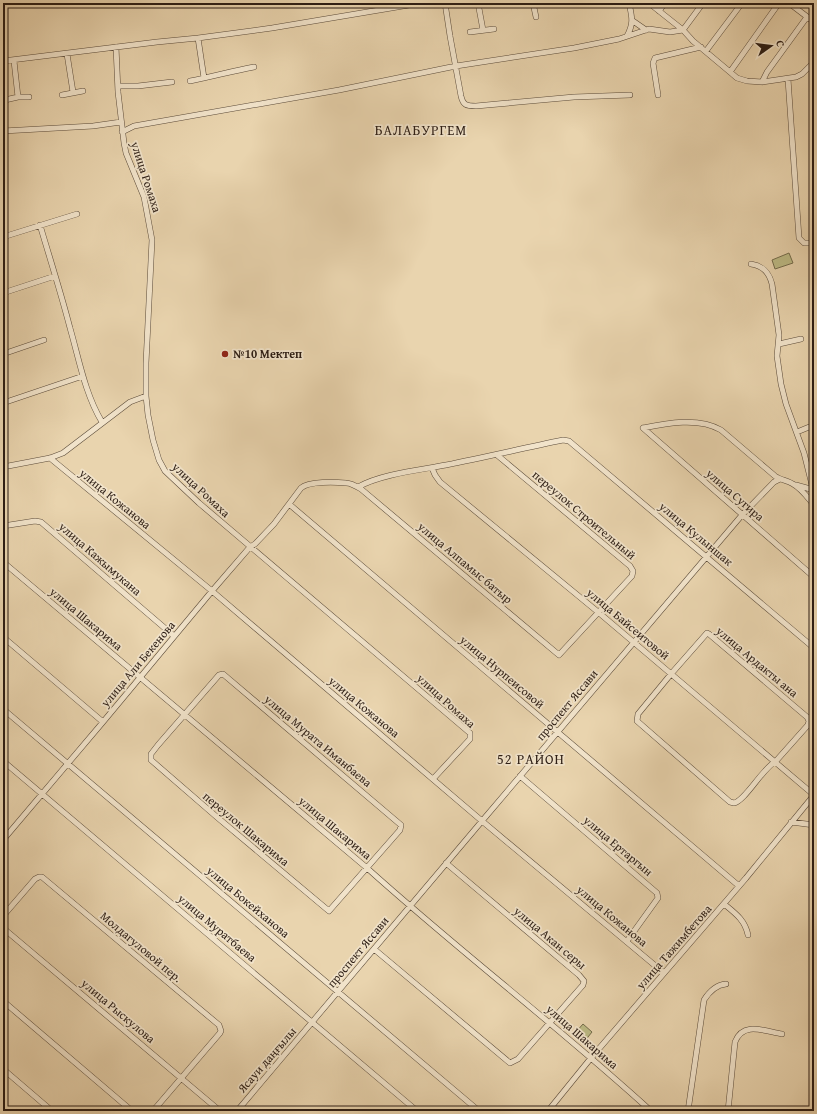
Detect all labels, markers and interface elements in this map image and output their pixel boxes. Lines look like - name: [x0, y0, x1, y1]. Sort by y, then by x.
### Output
- north arrow: [751, 26, 791, 66]
- text: С: [772, 39, 789, 49]
- district label: БАЛАБУРГЕМ: [375, 120, 467, 140]
- street label: улица Ромаха: [127, 138, 166, 215]
- place label: №10 Мектеп: [233, 345, 302, 362]
- marker: №10 Мектеп: [220, 349, 230, 359]
- street label: улица Ромаха: [168, 458, 234, 521]
- street label: улица Кожанова: [75, 464, 155, 533]
- street label: улица Сугира: [702, 464, 768, 525]
- street label: переулок Строительный: [529, 466, 640, 563]
- street label: улица Кулыншак: [655, 497, 737, 570]
- street label: улица Кажымукана: [54, 517, 146, 600]
- street label: улица Алпамыс батыр: [414, 517, 517, 608]
- street label: улица Шакарима: [45, 582, 127, 654]
- street label: улица Байсеитовой: [582, 583, 674, 663]
- street label: улица Али Бекенова: [96, 617, 179, 711]
- street label: улица Ардакты ана: [712, 622, 802, 701]
- street label: улица Нурпеисовой: [456, 630, 548, 712]
- street label: проспект Яссави: [532, 665, 601, 744]
- street label: улица Ромаха: [413, 669, 480, 732]
- street label: улица Кожанова: [325, 671, 404, 741]
- street label: улица Мурата Иманбаева: [260, 690, 376, 791]
- district label: 52 РАЙОН: [497, 749, 565, 769]
- street label: переулок Шакарима: [200, 787, 293, 870]
- street label: улица Шакарима: [294, 791, 376, 863]
- street label: улица Ертаргын: [579, 811, 657, 880]
- street label: улица Бокейханова: [202, 861, 294, 942]
- street label: улица Кожанова: [573, 880, 652, 950]
- street label: улица Муратбаева: [174, 889, 260, 966]
- street label: улица Тажимбетова: [631, 900, 715, 993]
- street label: улица Акан серы: [510, 902, 591, 973]
- street label: Молдагуловой пер.: [97, 907, 186, 986]
- street label: проспект Яссави: [323, 912, 392, 991]
- street label: улица Рыскулова: [77, 974, 159, 1047]
- street label: улица Шакарима: [542, 1000, 622, 1073]
- street label: Ясауи даңғылы: [233, 1023, 300, 1097]

